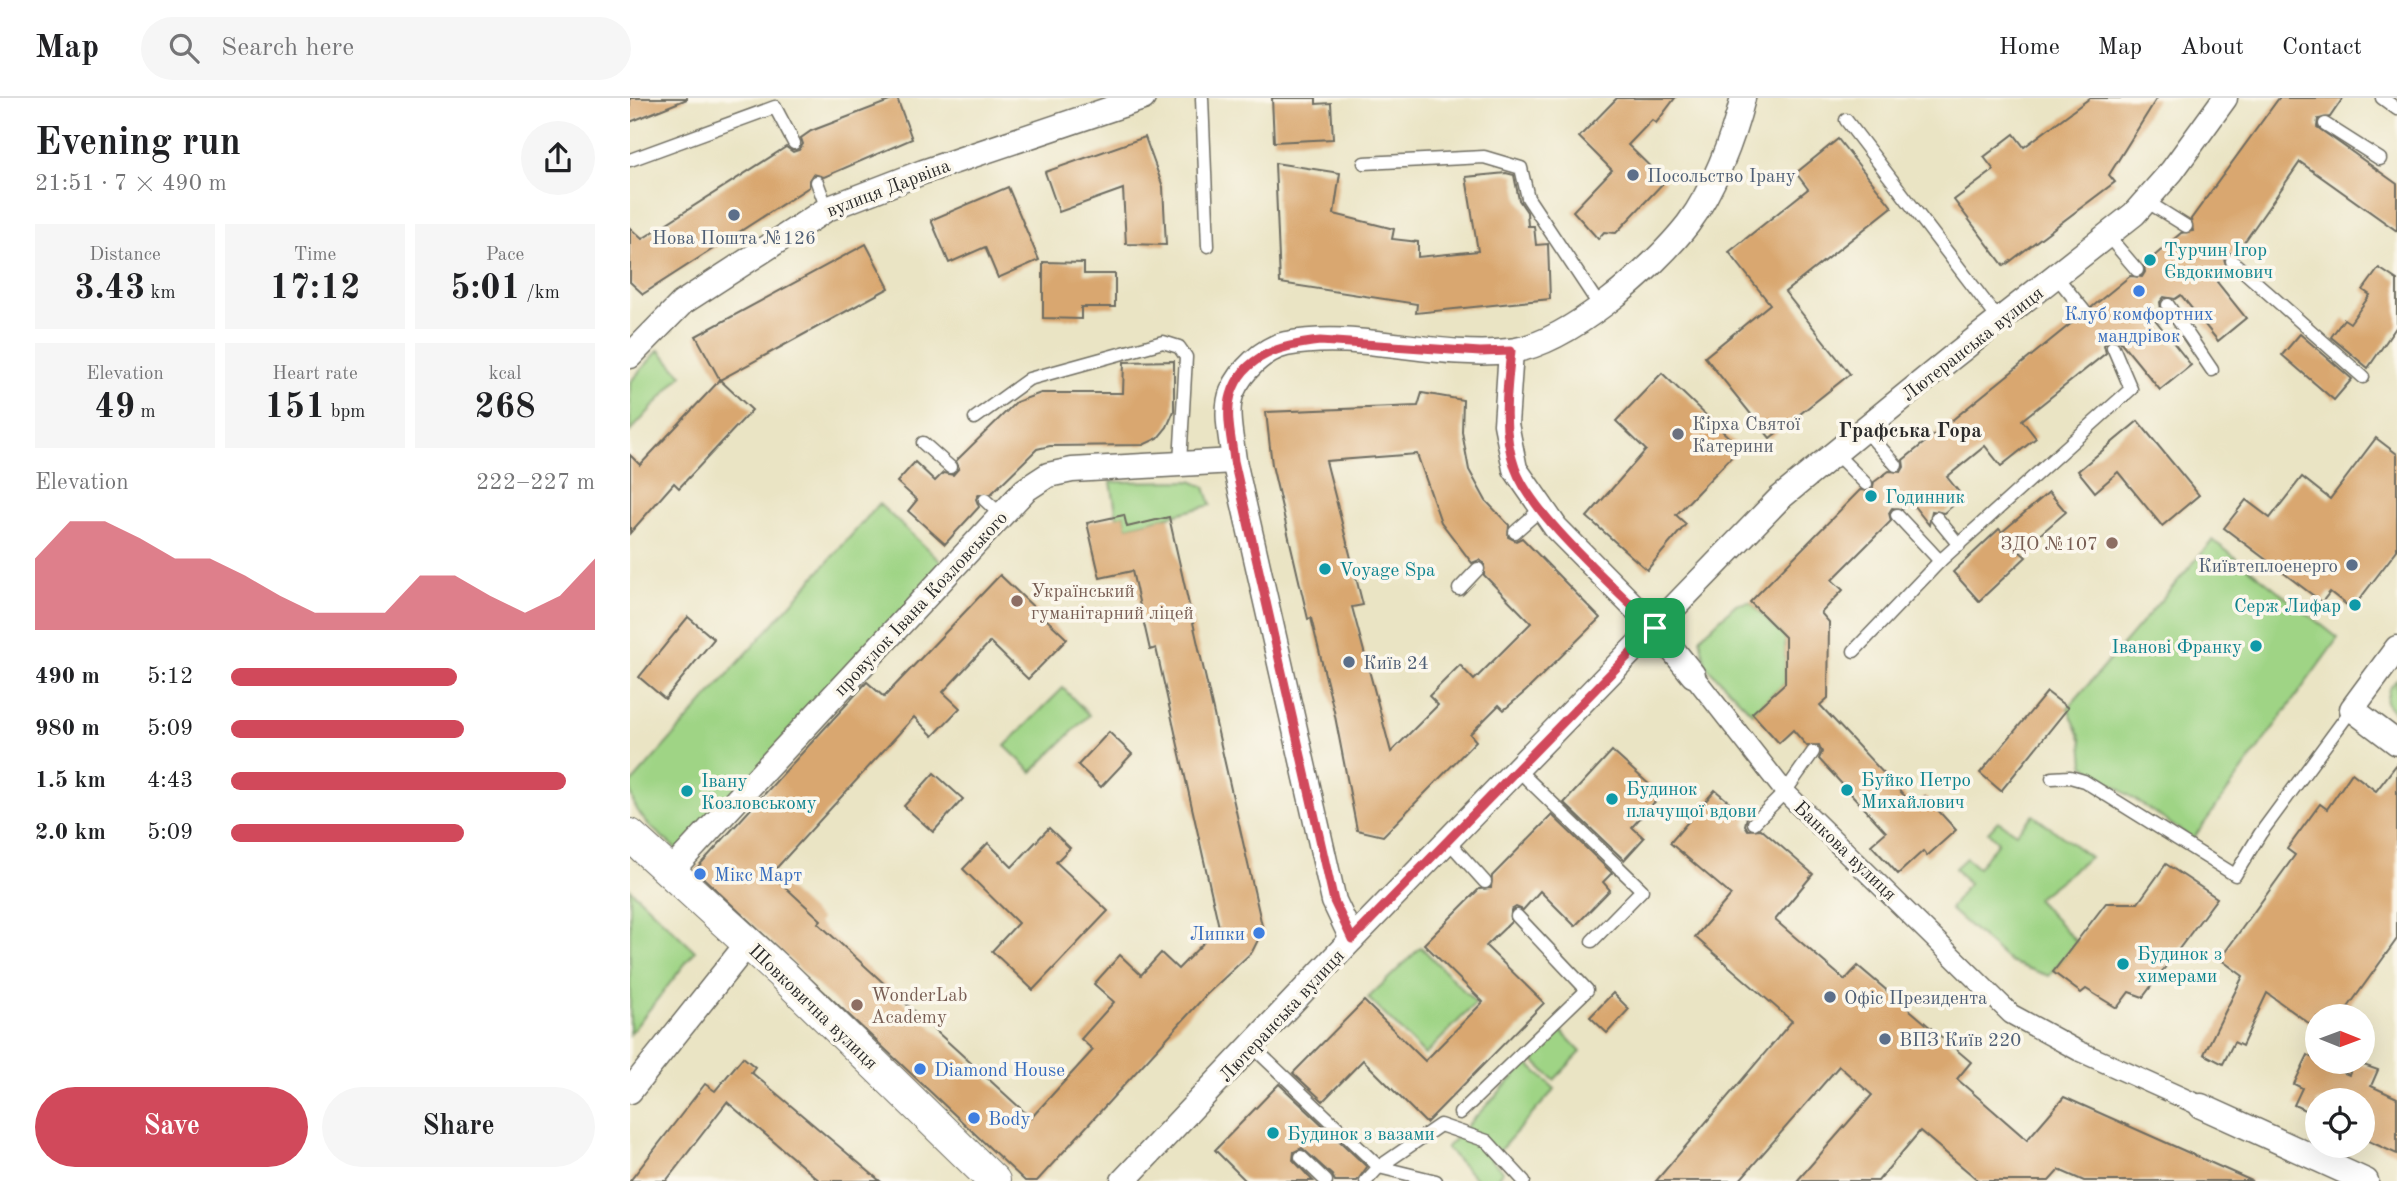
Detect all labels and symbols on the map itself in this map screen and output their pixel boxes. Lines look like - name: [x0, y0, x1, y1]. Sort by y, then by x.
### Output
- street label: вулиця Дарвіна: [824, 157, 954, 222]
- marker: Посольство Ірану: [1625, 167, 1641, 183]
- place label: Посольство Ірану: [1647, 168, 1796, 187]
- marker: Нова Пошта №126: [726, 207, 742, 223]
- place label: Нова Пошта №126: [652, 230, 816, 249]
- place label: Турчин Ігор Євдокимович: [2164, 242, 2273, 283]
- marker: Турчин Ігор Євдокимович: [2142, 252, 2158, 268]
- marker: Клуб комфортних мандрівок: [2131, 283, 2147, 299]
- street label: Лютеранська вулиця: [1899, 284, 2048, 406]
- place label: Клуб комфортних мандрівок: [2064, 306, 2214, 347]
- place label: Кірха Святої Катерини: [1692, 416, 1801, 457]
- district label: Графська Гора: [1838, 421, 1982, 442]
- marker: Кірха Святої Катерини: [1670, 426, 1686, 442]
- marker: Годинник: [1863, 488, 1879, 504]
- place label: Годинник: [1885, 489, 1965, 508]
- street label: провулок Івана Козловського: [832, 509, 1012, 700]
- marker: ЗДО №107: [2104, 535, 2120, 551]
- place label: ЗДО №107: [2001, 536, 2098, 555]
- marker: Київтеплоенерго: [2344, 557, 2360, 573]
- place label: Київтеплоенерго: [2198, 558, 2338, 577]
- marker: Voyage Spa: [1317, 561, 1333, 577]
- place label: Voyage Spa: [1339, 562, 1436, 581]
- place label: Український гуманітарний ліцей: [1031, 583, 1194, 624]
- marker: Український гуманітарний ліцей: [1009, 593, 1025, 609]
- marker: Серж Лифар: [2347, 597, 2363, 613]
- pin: [1625, 598, 1685, 658]
- place label: Серж Лифар: [2234, 598, 2341, 617]
- marker: Іванові Франку: [2248, 638, 2264, 654]
- place label: Іванові Франку: [2111, 639, 2242, 658]
- marker: Київ 24: [1341, 654, 1357, 670]
- place label: Київ 24: [1363, 655, 1429, 674]
- place label: Буйко Петро Михайлович: [1861, 772, 1971, 813]
- place label: Івану Козловському: [701, 773, 817, 814]
- place label: Будинок плачущої вдови: [1626, 781, 1757, 822]
- marker: Буйко Петро Михайлович: [1839, 782, 1855, 798]
- marker: Івану Козловському: [679, 783, 695, 799]
- marker: Будинок плачущої вдови: [1604, 791, 1620, 807]
- street label: Банкова вулиця: [1789, 798, 1899, 905]
- marker: Мікс Март: [692, 866, 708, 882]
- place label: Мікс Март: [714, 867, 802, 886]
- marker: Липки: [1251, 925, 1267, 941]
- place label: Липки: [1190, 926, 1245, 945]
- street label: Шовковична вулиця: [744, 942, 880, 1074]
- place label: Будинок з химерами: [2137, 946, 2222, 987]
- street label: Лютеранська вулиця: [1217, 947, 1349, 1087]
- marker: Будинок з химерами: [2115, 956, 2131, 972]
- place label: WonderLab Academy: [871, 987, 967, 1028]
- marker: Офіс Президента: [1822, 989, 1838, 1005]
- place label: Офіс Президента: [1844, 990, 1988, 1009]
- marker: WonderLab Academy: [849, 997, 865, 1013]
- north arrow: [2305, 1004, 2375, 1074]
- marker: ВПЗ Київ 220: [1877, 1031, 1893, 1047]
- place label: ВПЗ Київ 220: [1899, 1032, 2021, 1051]
- marker: Diamond House: [912, 1061, 928, 1077]
- place label: Diamond House: [934, 1062, 1065, 1081]
- marker: Body: [966, 1110, 982, 1126]
- place label: Body: [988, 1111, 1031, 1130]
- marker: Будинок з вазами: [1265, 1125, 1281, 1141]
- place label: Будинок з вазами: [1287, 1126, 1435, 1145]

